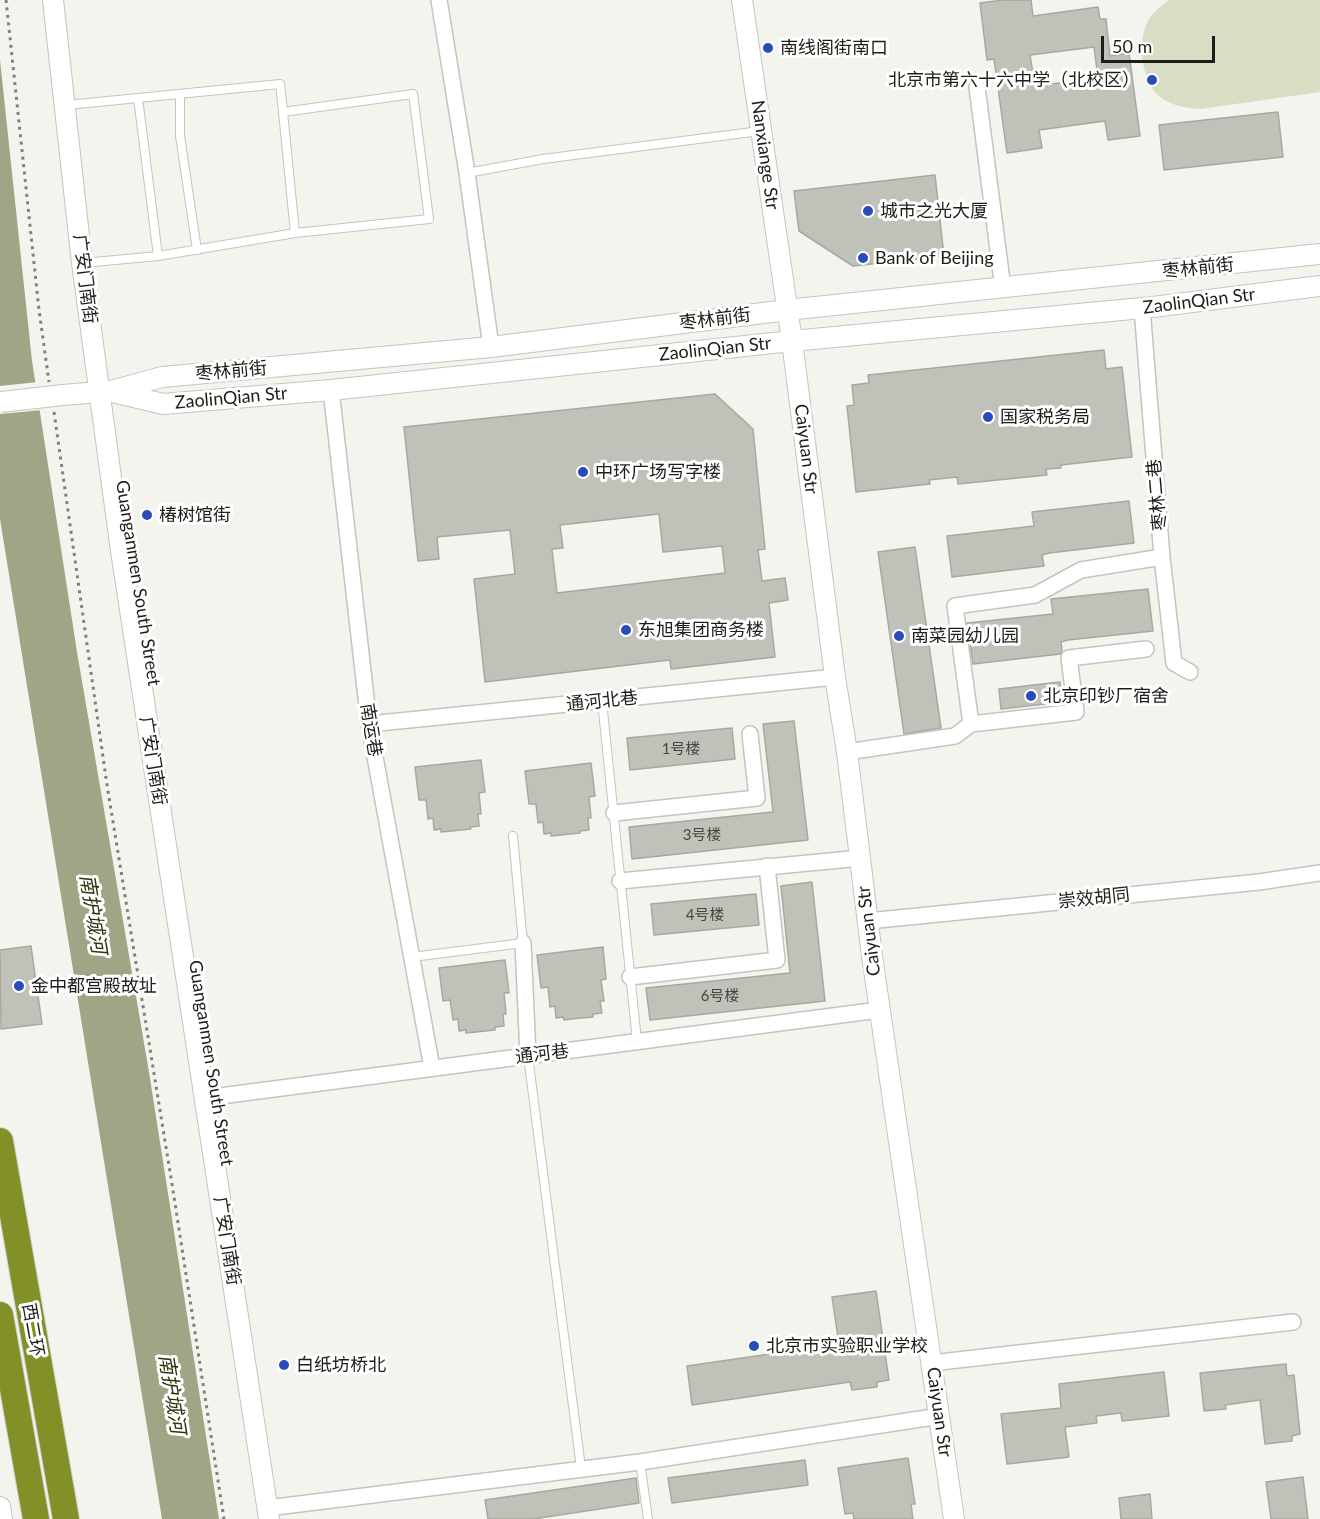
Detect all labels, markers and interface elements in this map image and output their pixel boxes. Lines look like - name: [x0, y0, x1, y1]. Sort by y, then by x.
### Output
- scale bar: [1104, 24, 1218, 62]
- text: 50 m: [1112, 35, 1152, 57]
- place label: 南线阁街南口: [780, 37, 888, 59]
- marker: 南线阁街南口: [761, 41, 775, 55]
- place label: 北京市第六十六中学（北校区）: [888, 69, 1140, 91]
- marker: 北京市第六十六中学（北校区）: [1145, 73, 1159, 87]
- street label: Nanxiange Str: [747, 99, 783, 211]
- place label: 城市之光大厦: [880, 200, 988, 222]
- marker: 城市之光大厦: [861, 204, 875, 218]
- street label: 广安门南街: [69, 233, 101, 325]
- place label: Bank of Beijing: [875, 247, 994, 269]
- marker: Bank of Beijing: [856, 251, 870, 265]
- street label: 枣林前街: [1161, 253, 1235, 283]
- street label: ZaolinQian Str: [1142, 283, 1256, 319]
- street label: 枣林前街: [678, 304, 752, 334]
- street label: ZaolinQian Str: [658, 332, 772, 366]
- street label: 枣林前街: [194, 357, 268, 385]
- street label: ZaolinQian Str: [174, 382, 288, 414]
- street label: Caiyuan Str: [790, 403, 822, 495]
- place label: 国家税务局: [1000, 406, 1090, 428]
- marker: 国家税务局: [981, 410, 995, 424]
- street label: 枣林二巷: [1143, 458, 1171, 532]
- place label: 中环广场写字楼: [595, 461, 721, 483]
- marker: 中环广场写字楼: [576, 465, 590, 479]
- street label: Guanganmen South Street: [111, 479, 165, 687]
- place label: 椿树馆街: [159, 504, 231, 526]
- marker: 椿树馆街: [140, 508, 154, 522]
- place label: 东旭集团商务楼: [638, 619, 764, 641]
- marker: 东旭集团商务楼: [619, 623, 633, 637]
- place label: 南菜园幼儿园: [911, 625, 1019, 647]
- marker: 南菜园幼儿园: [892, 629, 906, 643]
- place label: 北京印钞厂宿舍: [1043, 685, 1169, 707]
- street label: 通河北巷: [565, 686, 639, 716]
- marker: 北京印钞厂宿舍: [1024, 689, 1038, 703]
- street label: 南运巷: [356, 702, 386, 758]
- street label: 广安门南街: [135, 715, 171, 807]
- house number: 1号楼: [662, 740, 700, 758]
- house number: 3号楼: [683, 826, 721, 844]
- water label: 南护城河: [75, 873, 111, 955]
- street label: 崇效胡同: [1057, 883, 1131, 913]
- street label: Caiyuan Str: [853, 885, 885, 977]
- house number: 4号楼: [686, 906, 724, 924]
- street label: Guanganmen South Street: [184, 959, 238, 1167]
- place label: 金中都宫殿故址: [31, 975, 157, 997]
- marker: 金中都宫殿故址: [12, 979, 26, 993]
- house number: 6号楼: [701, 987, 739, 1005]
- street label: 通河巷: [514, 1040, 570, 1068]
- street label: 广安门南街: [209, 1195, 245, 1287]
- street label: 西二环: [18, 1302, 48, 1358]
- place label: 北京市实验职业学校: [766, 1335, 928, 1357]
- marker: 北京市实验职业学校: [747, 1339, 761, 1353]
- water label: 南护城河: [154, 1353, 190, 1435]
- place label: 白纸坊桥北: [296, 1354, 386, 1376]
- marker: 白纸坊桥北: [277, 1358, 291, 1372]
- street label: Caiyuan Str: [922, 1366, 956, 1458]

